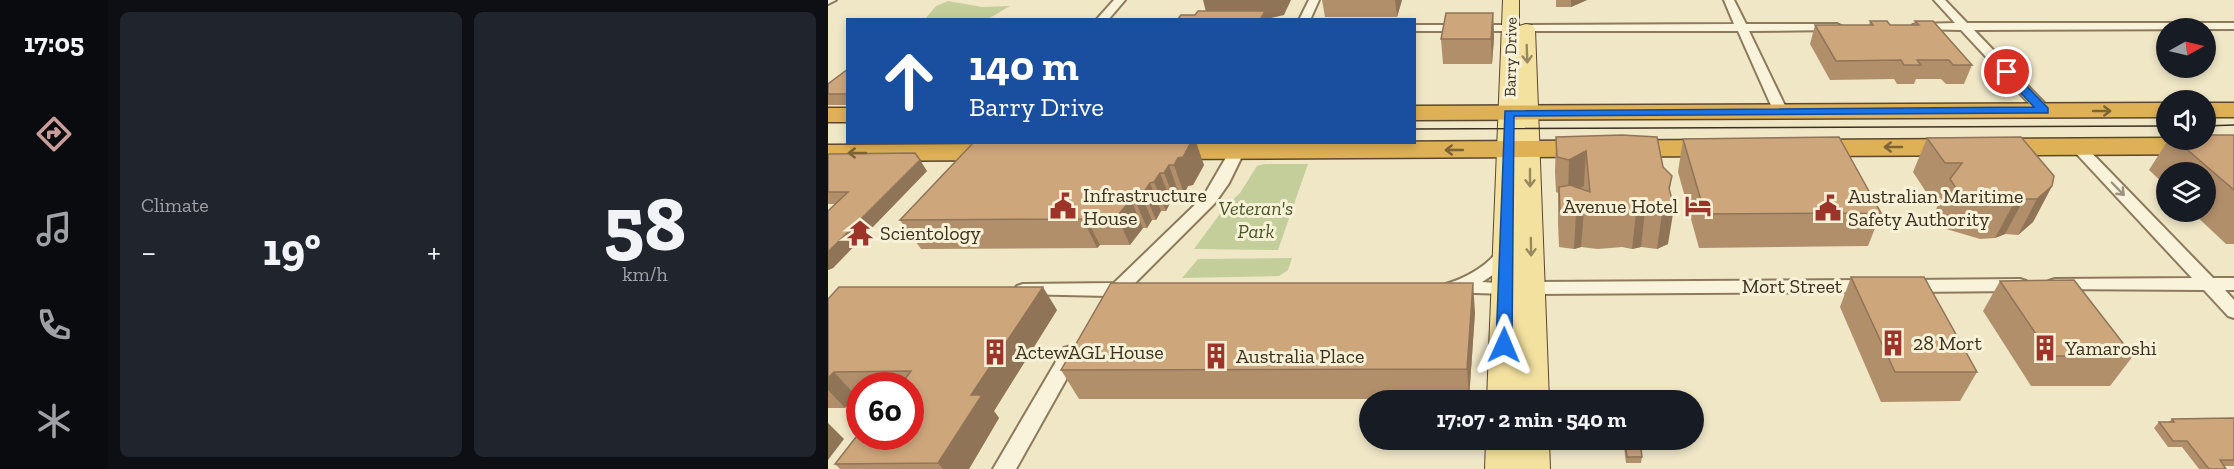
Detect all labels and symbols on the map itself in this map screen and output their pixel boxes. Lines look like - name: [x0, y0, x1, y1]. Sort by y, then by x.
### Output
- street label: Barry Drive: [1500, 17, 1521, 97]
- north arrow: [2156, 18, 2216, 78]
- one-way arrow: [1521, 43, 1533, 63]
- pin: [1981, 46, 2032, 97]
- one-way arrow: [2092, 105, 2112, 117]
- one-way arrow: [1884, 141, 1904, 153]
- one-way arrow: [1444, 144, 1464, 155]
- one-way arrow: [848, 147, 868, 159]
- one-way arrow: [1524, 167, 1536, 187]
- one-way arrow: [2111, 182, 2125, 197]
- place label: Infrastructure House: [1083, 183, 1207, 230]
- place label: Australian Maritime Safety Authority: [1848, 184, 2023, 231]
- public building icon: Infrastructure House: [1048, 191, 1078, 221]
- hotel icon: Avenue Hotel: [1683, 191, 1713, 221]
- public building icon: Australian Maritime Safety Authority: [1813, 193, 1843, 223]
- place label: Avenue Hotel: [1563, 194, 1678, 218]
- park label: Veteran's Park: [1219, 196, 1293, 243]
- temple icon: Scientology: [845, 218, 875, 248]
- place label: Scientology: [880, 221, 982, 245]
- one-way arrow: [1525, 236, 1537, 256]
- street label: Mort Street: [1742, 274, 1843, 298]
- position arrow: [1472, 313, 1536, 377]
- building icon: 28 Mort: [1878, 328, 1908, 358]
- place label: 28 Mort: [1913, 331, 1982, 355]
- building icon: Yamaroshi: [2030, 333, 2060, 363]
- place label: Yamaroshi: [2064, 336, 2157, 360]
- building icon: ActewAGL House: [980, 337, 1010, 367]
- place label: ActewAGL House: [1015, 340, 1164, 364]
- building icon: Australia Place: [1201, 341, 1231, 371]
- place label: Australia Place: [1236, 344, 1364, 368]
- speed limit sign: 60: [846, 372, 924, 450]

